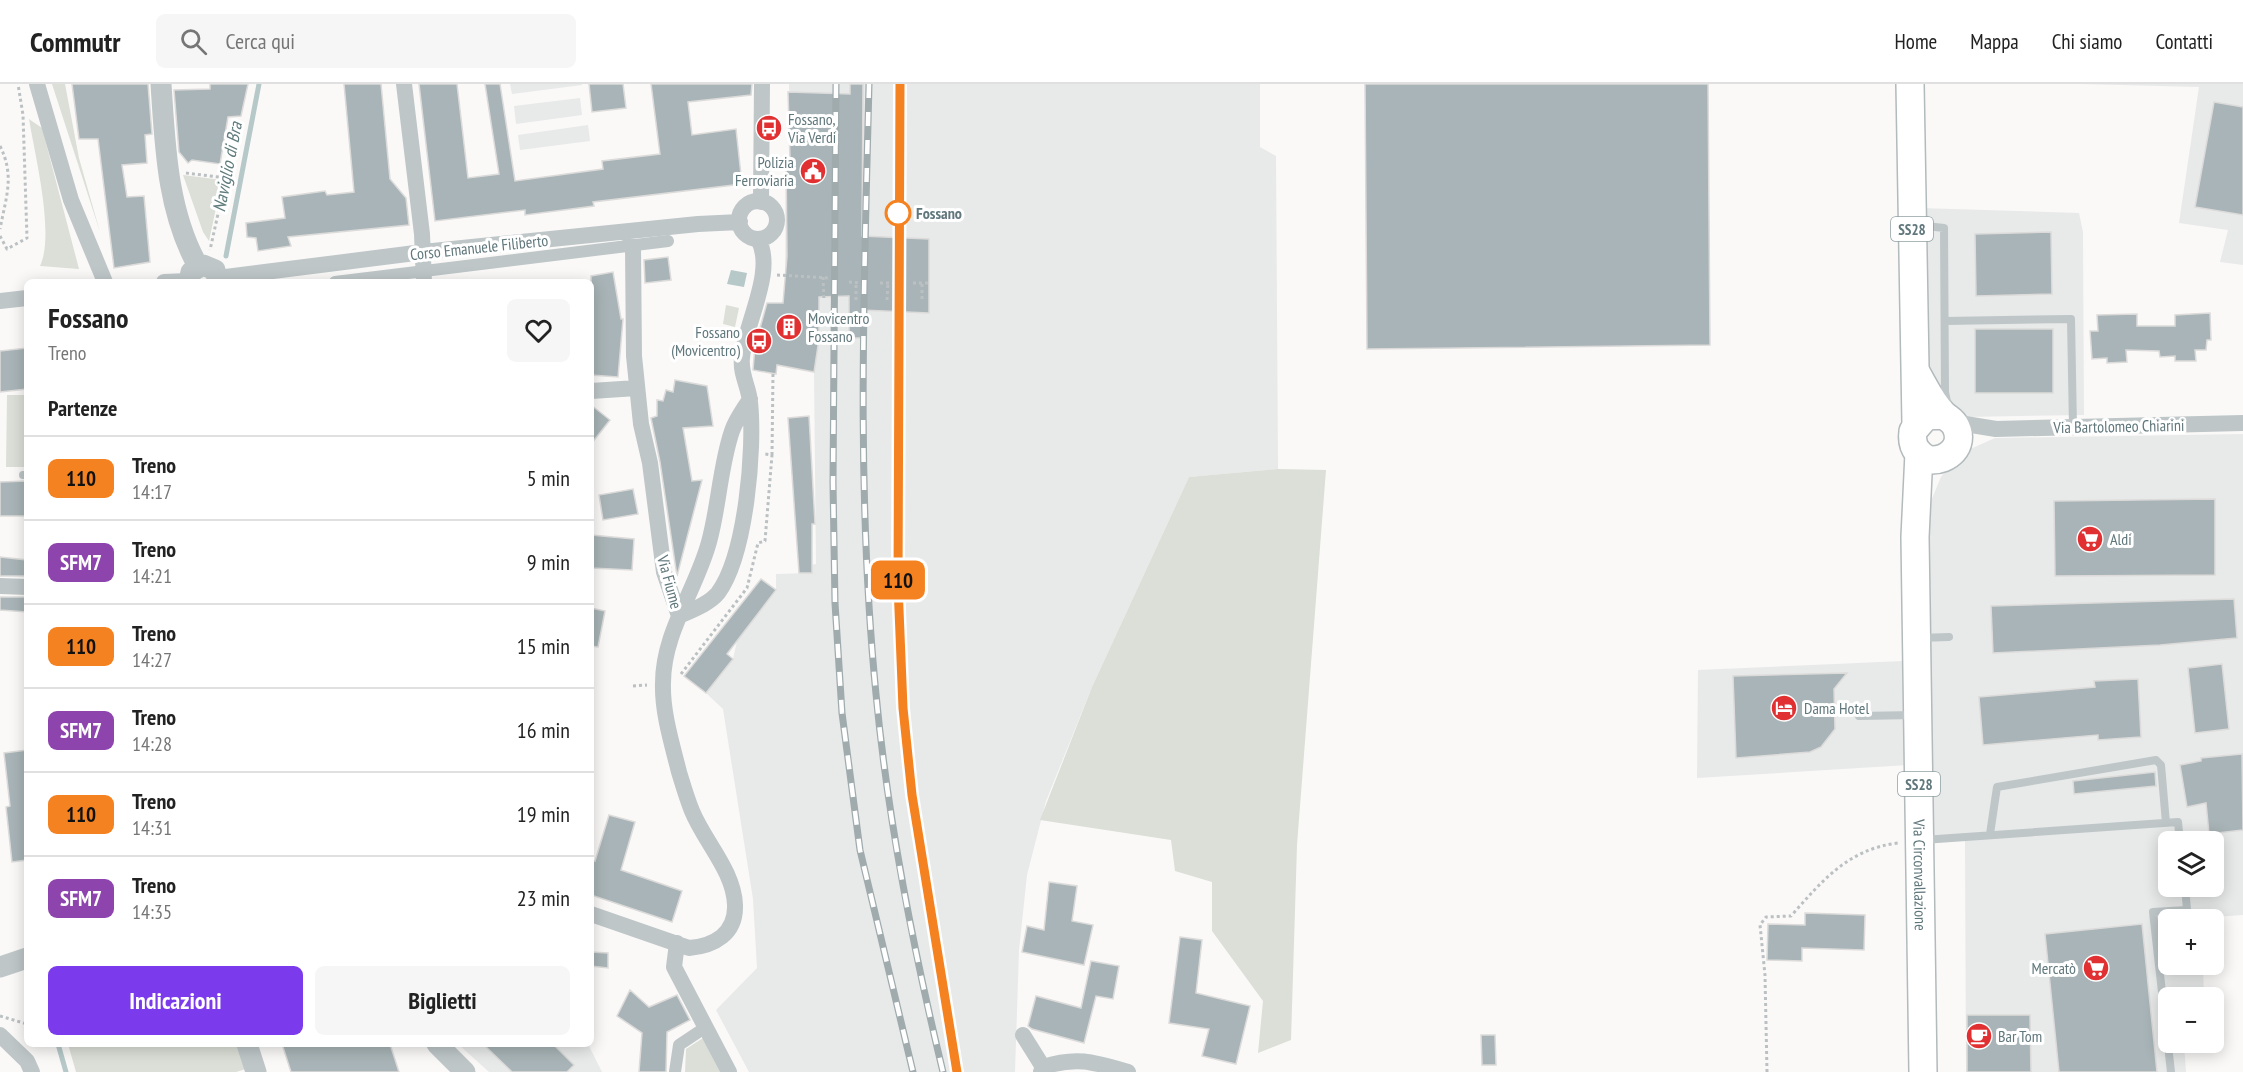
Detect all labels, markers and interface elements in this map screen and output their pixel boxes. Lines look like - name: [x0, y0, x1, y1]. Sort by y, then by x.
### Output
- search box: [156, 14, 576, 68]
- text: Commutr: [30, 23, 120, 60]
- icon: search: [177, 25, 210, 58]
- text: Cerca qui: [225, 27, 295, 55]
- text: Home: [1895, 28, 1937, 55]
- text: Mappa: [1970, 28, 2019, 55]
- text: Chi siamo: [2052, 28, 2122, 55]
- text: Contatti: [2155, 28, 2213, 55]
- place label: Fossano, Via Verdi: [787, 109, 836, 147]
- bus stop icon: Fossano, Via Verdi: [754, 113, 784, 143]
- water label: Naviglio di Bra: [207, 119, 247, 214]
- place label: Polizia Ferroviaria: [735, 152, 794, 190]
- public building icon: Polizia Ferroviaria: [798, 156, 828, 186]
- marker: Fossano: [885, 200, 911, 226]
- place label: Fossano: [916, 203, 962, 223]
- road number: SS28: [1891, 217, 1933, 241]
- street label: Corso Emanuele Filiberto: [409, 230, 549, 264]
- text: Fossano: [48, 299, 128, 336]
- button: heart: [507, 299, 570, 362]
- place label: Movicentro Fossano: [808, 308, 869, 346]
- building icon: Movicentro Fossano: [774, 312, 804, 342]
- place label: Fossano (Movicentro): [671, 322, 740, 360]
- bus stop icon: Fossano (Movicentro): [744, 326, 774, 356]
- text: Treno: [48, 340, 86, 366]
- text: Partenze: [48, 394, 117, 422]
- street label: Via Bartolomeo Chiarini: [2052, 415, 2185, 437]
- text: Treno: [132, 451, 176, 479]
- text: 5 min: [527, 464, 570, 492]
- text: 110: [66, 465, 96, 492]
- text: 14:17: [132, 479, 172, 505]
- supermarket icon: Aldi: [2075, 524, 2105, 554]
- place label: Aldi: [2110, 529, 2132, 549]
- text: Treno: [132, 535, 176, 563]
- text: 9 min: [527, 548, 570, 576]
- text: SFM7: [60, 549, 102, 576]
- street label: Via Fiume: [653, 552, 687, 611]
- line badge: 110: [864, 560, 932, 600]
- text: 14:21: [132, 563, 172, 589]
- text: 110: [883, 567, 913, 594]
- text: Treno: [132, 619, 176, 647]
- text: 15 min: [517, 632, 570, 660]
- text: 110: [66, 633, 96, 660]
- text: 14:27: [132, 647, 172, 673]
- hotel icon: Dama Hotel: [1769, 693, 1799, 723]
- place label: Dama Hotel: [1804, 698, 1869, 718]
- text: Treno: [132, 703, 176, 731]
- text: 16 min: [517, 716, 570, 744]
- text: SFM7: [60, 717, 102, 744]
- text: 14:28: [132, 731, 172, 757]
- road number: SS28: [1898, 772, 1940, 796]
- text: Treno: [132, 787, 176, 815]
- text: 19 min: [517, 800, 570, 828]
- text: 110: [66, 801, 96, 828]
- text: 14:31: [132, 815, 172, 841]
- street label: Via Circonvallazione: [1909, 818, 1931, 931]
- map controls: [2158, 831, 2224, 1053]
- button: layers: [2158, 831, 2224, 897]
- text: Treno: [132, 871, 176, 899]
- text: 23 min: [517, 884, 570, 912]
- text: SFM7: [60, 885, 102, 912]
- text: 14:35: [132, 899, 172, 925]
- button: +: [2158, 909, 2224, 975]
- supermarket icon: Mercatò: [2081, 953, 2111, 983]
- place label: Mercatò: [2032, 958, 2076, 978]
- button: Indicazioni: [48, 966, 303, 1035]
- button: Biglietti: [315, 966, 570, 1035]
- button: −: [2158, 987, 2224, 1053]
- cafe icon: Bar Tom: [1964, 1021, 1994, 1051]
- place label: Bar Tom: [1998, 1026, 2042, 1046]

